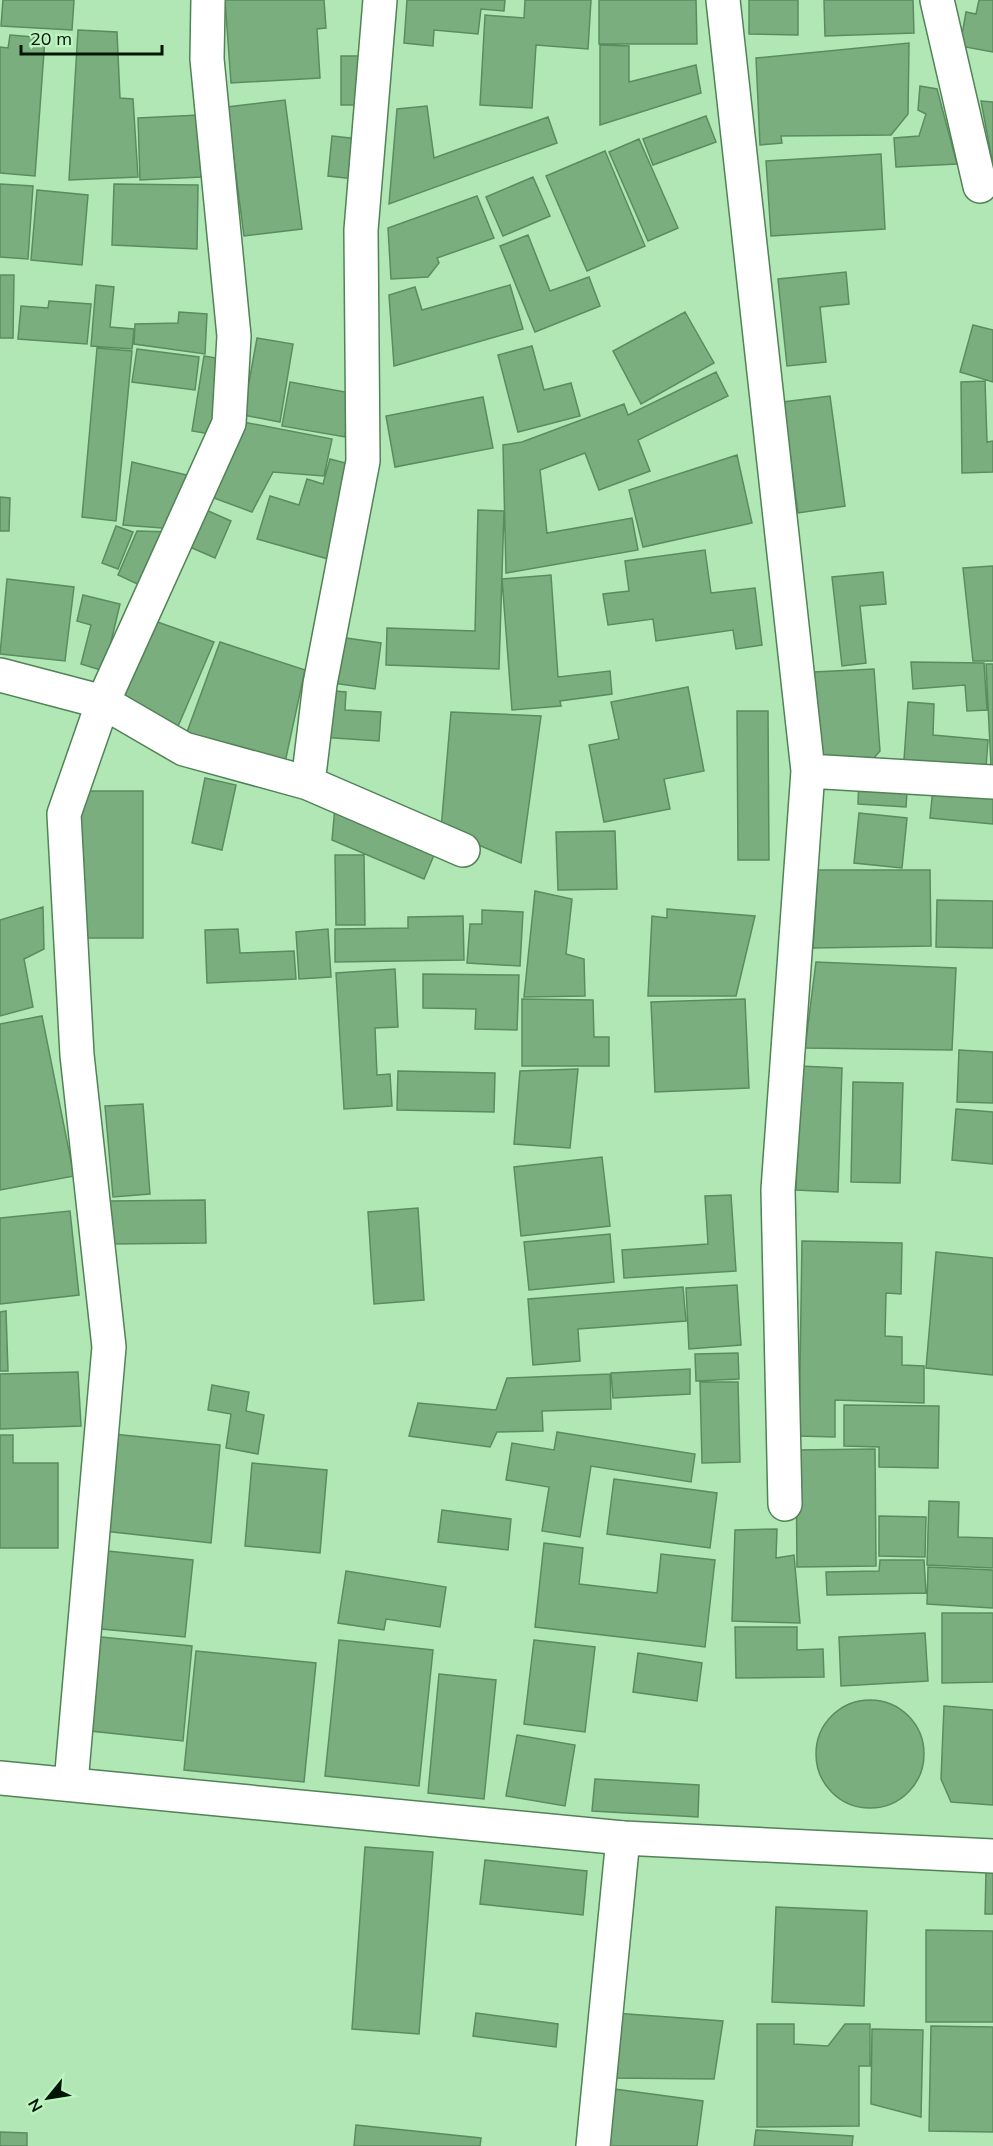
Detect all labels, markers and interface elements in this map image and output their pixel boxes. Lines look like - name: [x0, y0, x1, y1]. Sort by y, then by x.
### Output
- scale bar: [21, 18, 162, 56]
- text: 20 m: [30, 27, 72, 50]
- north arrow: [18, 2068, 78, 2128]
- text: N: [23, 2095, 47, 2116]

